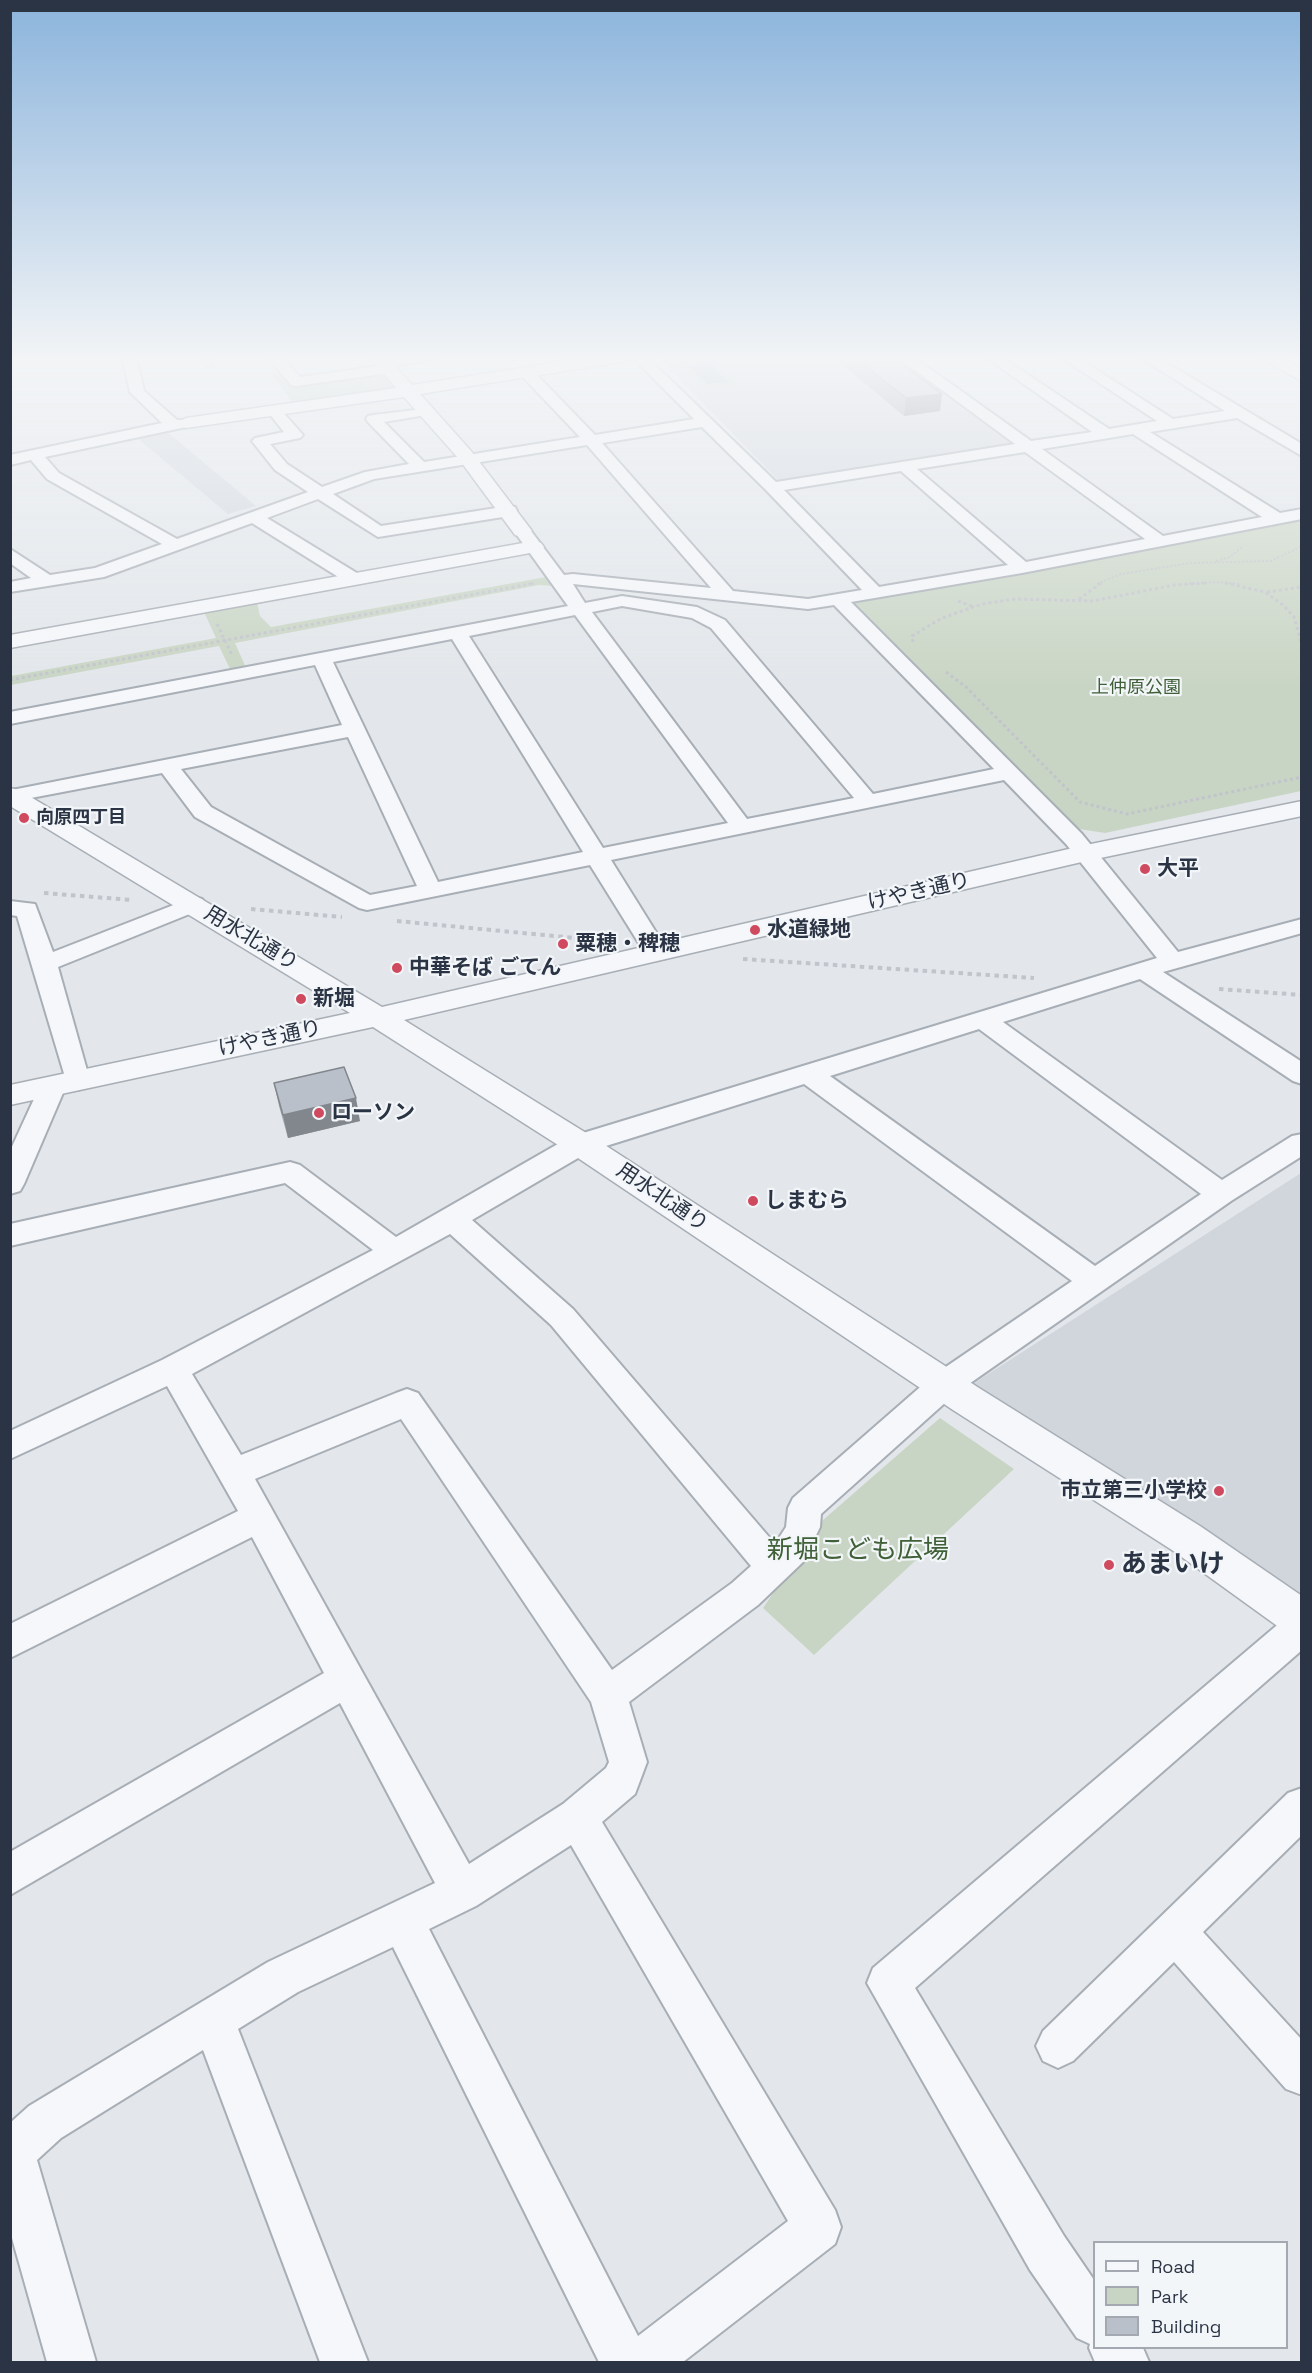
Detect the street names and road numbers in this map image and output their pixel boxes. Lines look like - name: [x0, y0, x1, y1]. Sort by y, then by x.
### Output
- street label: けやき通り: [865, 868, 973, 916]
- street label: 用水北通り: [200, 901, 302, 977]
- street label: けやき通り: [216, 1016, 324, 1062]
- street label: 用水北通り: [611, 1158, 713, 1238]

